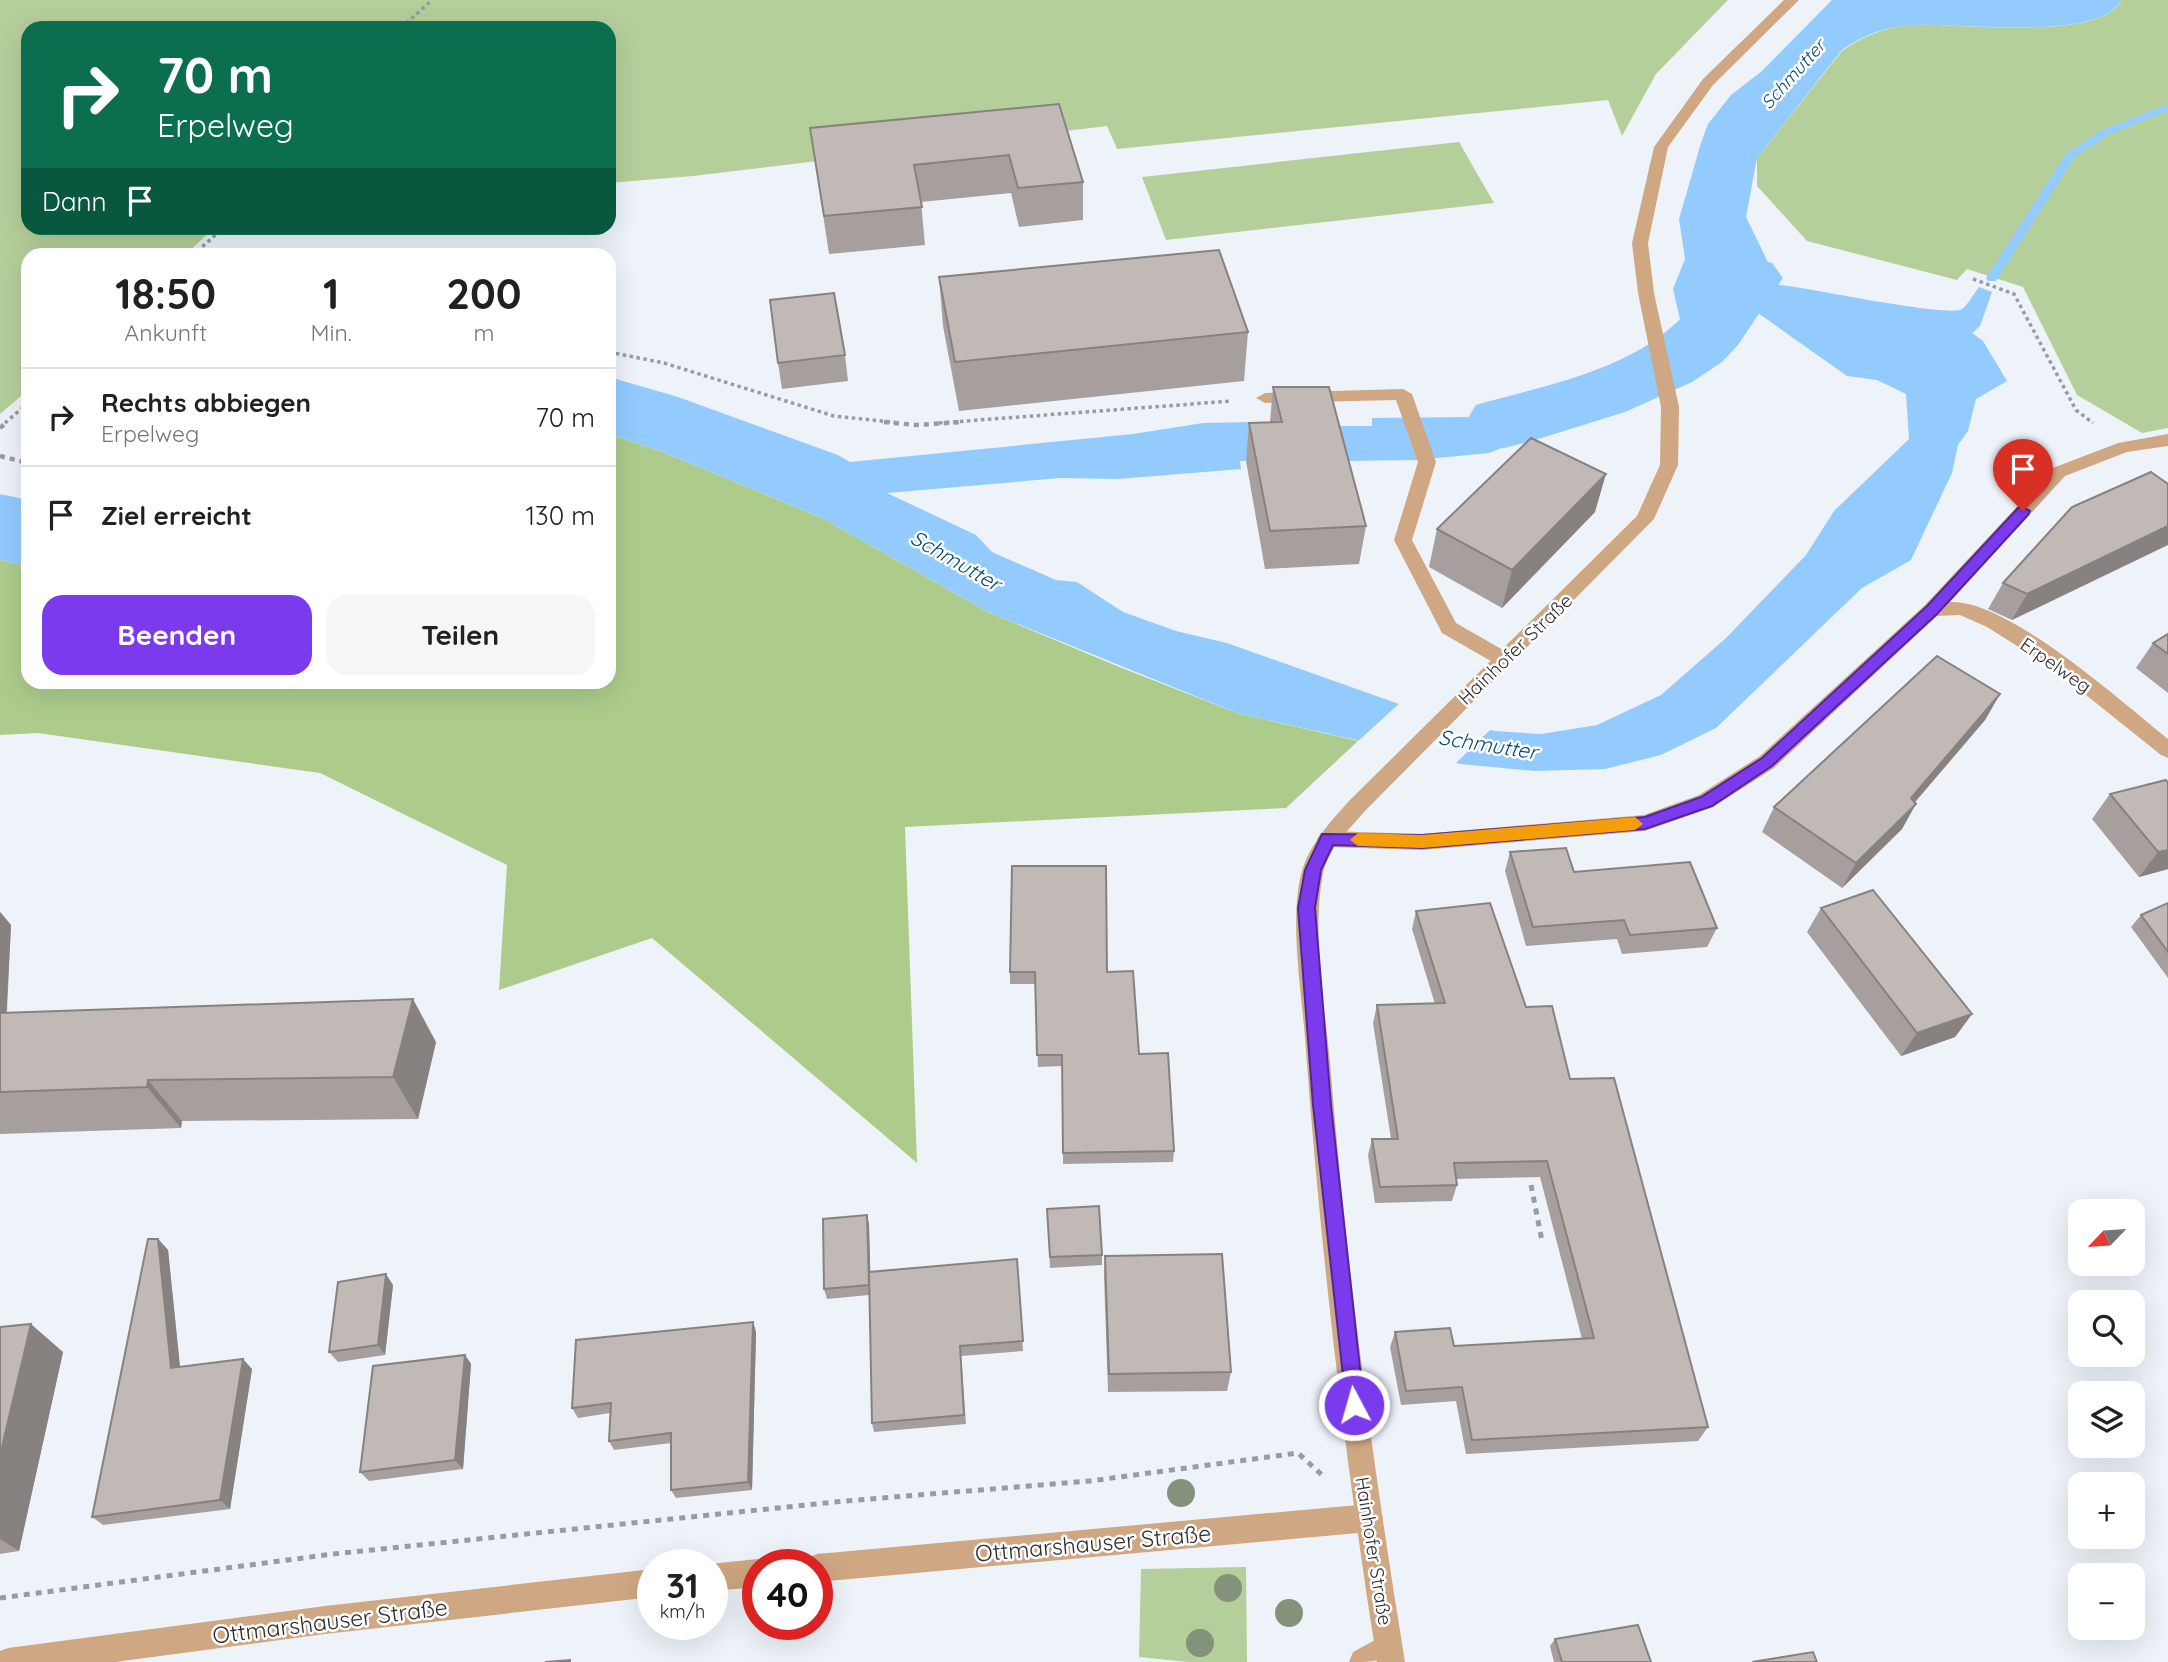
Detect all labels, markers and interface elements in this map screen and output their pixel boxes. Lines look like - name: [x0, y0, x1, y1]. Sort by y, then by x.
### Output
- water label: Schmutter: [1756, 33, 1832, 113]
- text: 70 m: [157, 44, 273, 105]
- icon: right: [42, 49, 133, 140]
- text: Erpelweg: [157, 105, 294, 145]
- icon: arrive: [121, 182, 159, 220]
- text: Dann: [42, 185, 107, 218]
- text: 18:50: [115, 267, 216, 320]
- text: 1: [323, 267, 339, 320]
- text: 200: [446, 267, 522, 320]
- text: Ankunft: [124, 318, 207, 347]
- text: Min.: [310, 318, 352, 347]
- text: m: [473, 318, 494, 347]
- text: Rechts abbiegen: [101, 386, 311, 419]
- icon: right: [42, 398, 80, 436]
- text: 70 m: [535, 401, 595, 434]
- text: Erpelweg: [101, 419, 199, 448]
- pin: [1993, 439, 2053, 511]
- icon: arrive: [2004, 450, 2042, 488]
- icon: arrive: [42, 496, 80, 534]
- text: Ziel erreicht: [101, 499, 252, 532]
- text: 130 m: [525, 499, 595, 532]
- water label: Schmutter: [906, 524, 1008, 598]
- street label: Hainhofer Straße: [1453, 588, 1577, 710]
- button: Beenden: [42, 595, 312, 675]
- button: Teilen: [326, 595, 595, 675]
- street label: Erpelweg: [2016, 632, 2096, 698]
- water label: Schmutter: [1437, 723, 1542, 765]
- north arrow: [2068, 1199, 2146, 1276]
- map controls: [2068, 1199, 2145, 1640]
- button: search: [2068, 1290, 2145, 1367]
- position arrow: [1317, 1368, 1391, 1442]
- button: layers: [2068, 1381, 2145, 1458]
- button: +: [2068, 1472, 2145, 1549]
- street label: Hainhofer Straße: [1350, 1475, 1398, 1627]
- street label: Ottmarshauser Straße: [974, 1518, 1212, 1568]
- speed limit sign: 40: [742, 1549, 833, 1640]
- text: 31: [666, 1563, 699, 1607]
- button: −: [2068, 1563, 2145, 1640]
- street label: Ottmarshauser Straße: [211, 1592, 449, 1650]
- text: km/h: [660, 1600, 705, 1623]

